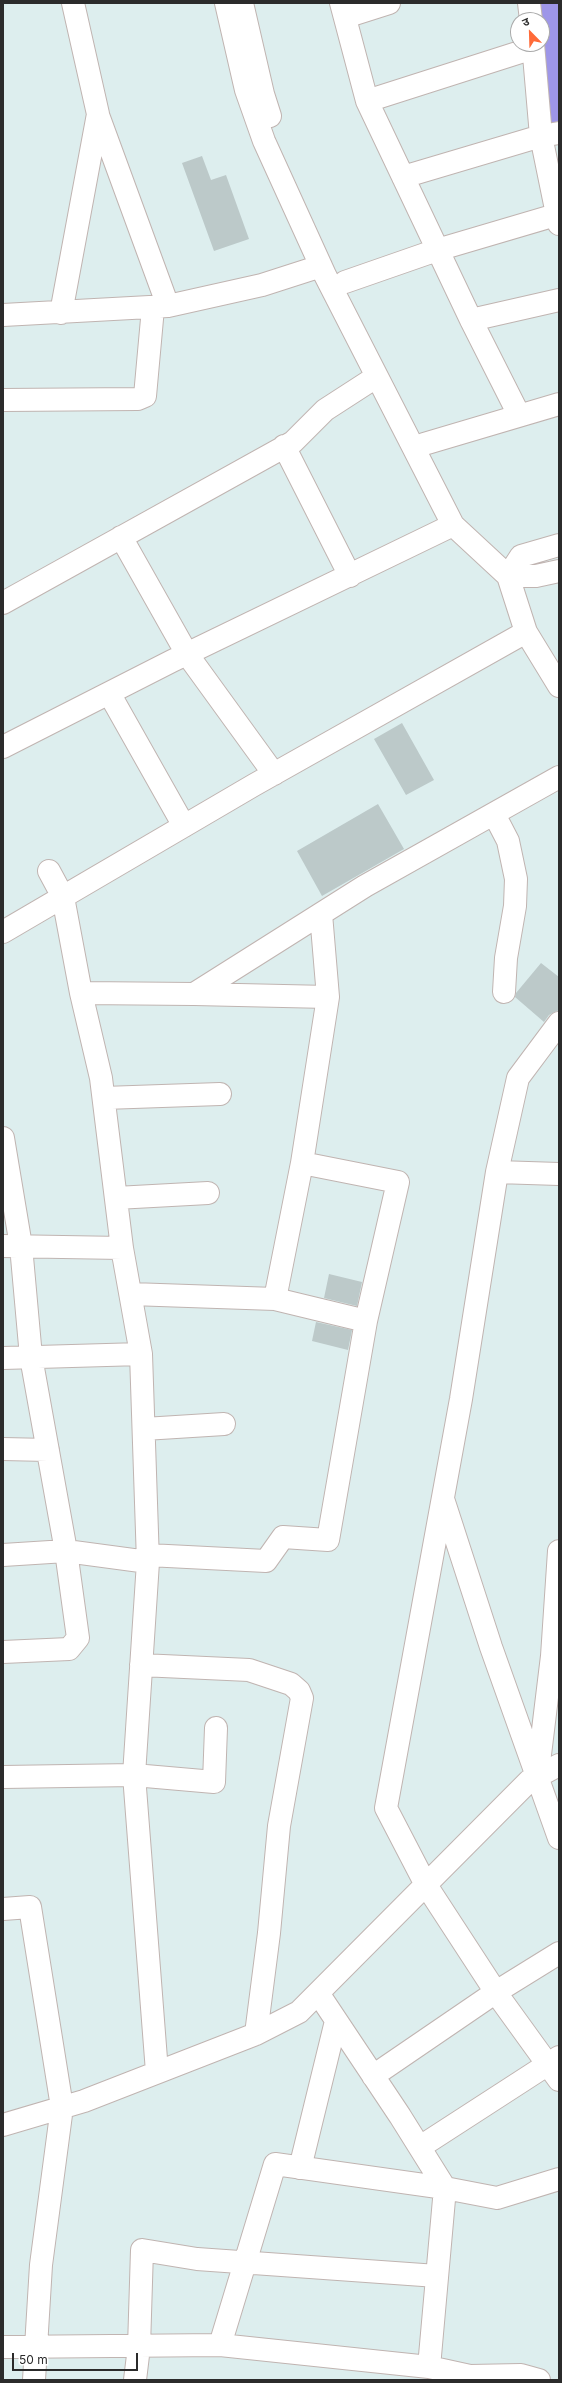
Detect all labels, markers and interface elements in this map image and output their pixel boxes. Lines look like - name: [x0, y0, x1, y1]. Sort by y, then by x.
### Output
- north arrow: [510, 12, 550, 52]
- text: उ: [520, 14, 531, 30]
- scale bar: [14, 2345, 140, 2371]
- text: 50 m: [19, 2352, 48, 2367]

